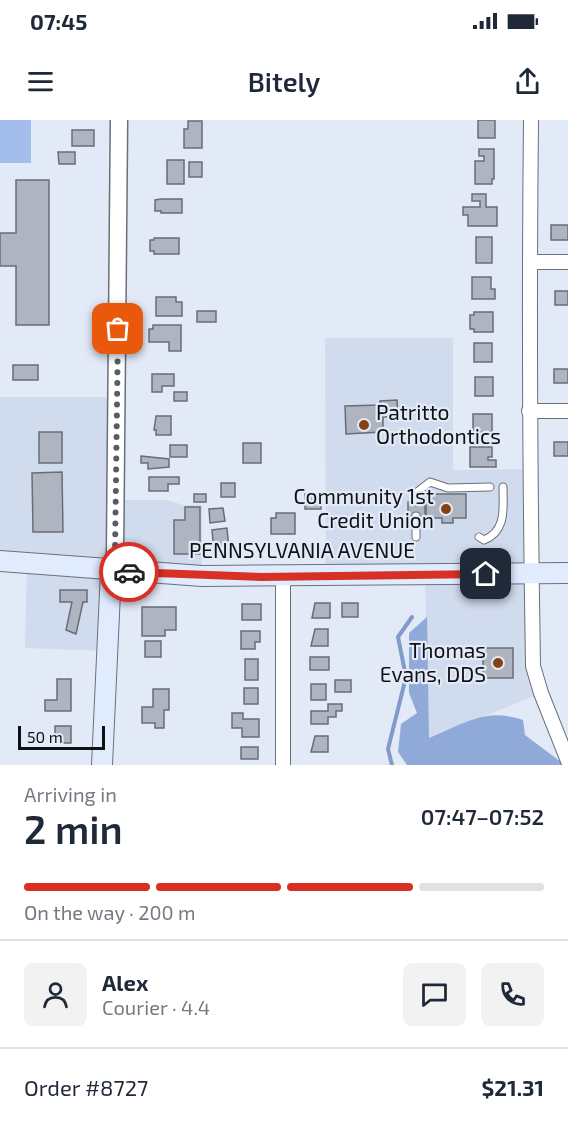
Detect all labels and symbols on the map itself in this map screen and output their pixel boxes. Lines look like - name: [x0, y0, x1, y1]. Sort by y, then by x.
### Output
- pin: [92, 303, 143, 354]
- place label: Patritto Orthodontics: [376, 399, 501, 448]
- marker: Patritto Orthodontics: [357, 418, 371, 432]
- place label: Community 1st Credit Union: [294, 483, 434, 532]
- marker: Community 1st Credit Union: [439, 502, 453, 516]
- street label: PENNSYLVANIA AVENUE: [189, 537, 415, 562]
- courier: [99, 542, 159, 602]
- pin: [460, 548, 511, 599]
- place label: Thomas Evans, DDS: [380, 637, 486, 686]
- marker: Thomas Evans, DDS: [491, 656, 505, 670]
- scale bar: [18, 723, 105, 750]

